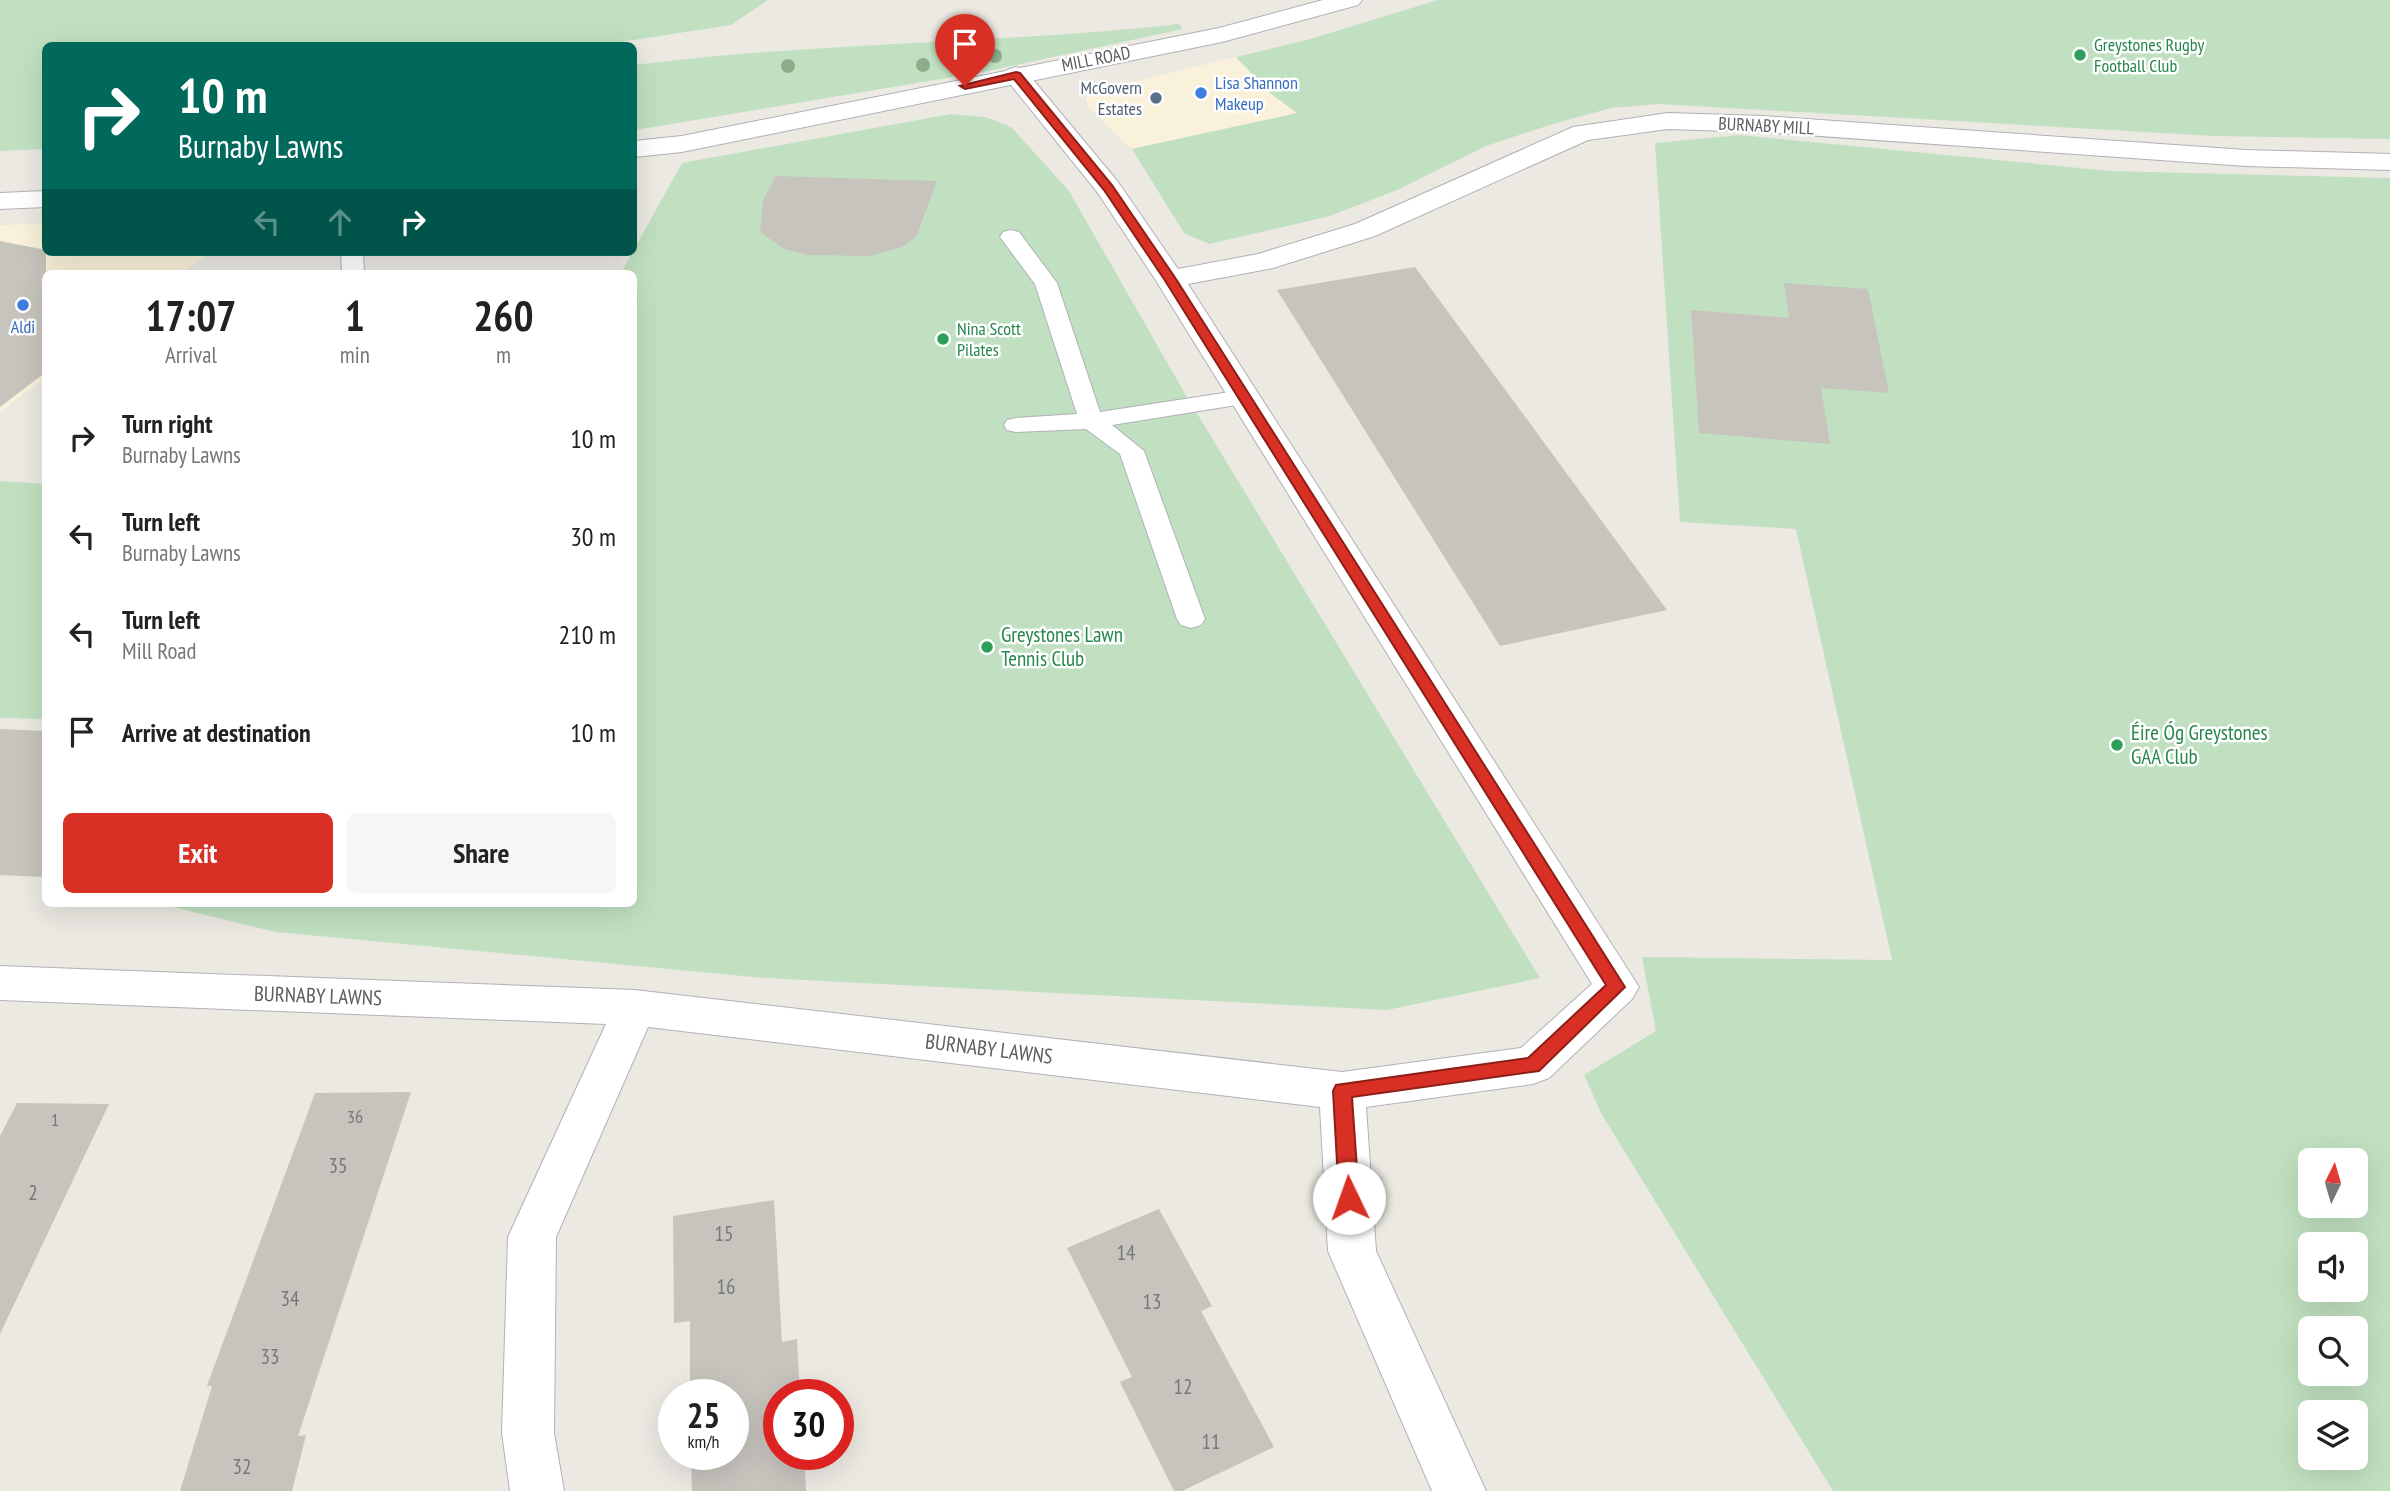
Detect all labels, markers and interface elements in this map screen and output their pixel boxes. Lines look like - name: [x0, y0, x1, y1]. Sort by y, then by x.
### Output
- pin: [935, 14, 995, 86]
- icon: arrive: [946, 25, 984, 63]
- place label: Greystones Rugby Football Club: [2094, 33, 2204, 77]
- street label: MILL ROAD: [1060, 41, 1132, 76]
- marker: Greystones Rugby Football Club: [2072, 47, 2088, 63]
- text: 10 m: [178, 63, 267, 127]
- icon: right: [63, 70, 154, 161]
- place label: Lisa Shannon Makeup: [1215, 71, 1298, 115]
- place label: McGovern Estates: [1080, 76, 1142, 120]
- marker: Lisa Shannon Makeup: [1193, 85, 1209, 101]
- marker: McGovern Estates: [1148, 90, 1164, 106]
- street label: BURNABY MILL: [1718, 112, 1815, 140]
- text: Burnaby Lawns: [178, 125, 343, 167]
- icon: left: [248, 203, 286, 241]
- icon: ahead: [321, 203, 359, 241]
- icon: right: [394, 203, 432, 241]
- text: 17:07: [145, 288, 236, 343]
- text: 1: [345, 288, 365, 343]
- text: 260: [473, 288, 534, 343]
- marker: Aldi: [15, 297, 31, 313]
- place label: Aldi: [11, 315, 35, 338]
- place label: Nina Scott Pilates: [957, 317, 1021, 361]
- marker: Nina Scott Pilates: [935, 331, 951, 347]
- text: Arrival: [165, 340, 217, 369]
- text: min: [340, 340, 370, 369]
- text: m: [496, 340, 511, 369]
- text: Turn right: [122, 407, 213, 440]
- icon: right: [63, 419, 101, 457]
- text: 10 m: [570, 422, 616, 455]
- text: Burnaby Lawns: [122, 440, 241, 469]
- text: Turn left: [122, 505, 200, 538]
- icon: left: [63, 517, 101, 555]
- text: 30 m: [570, 520, 616, 553]
- text: Burnaby Lawns: [122, 538, 241, 567]
- text: Turn left: [122, 603, 200, 636]
- icon: left: [63, 615, 101, 653]
- text: 210 m: [558, 618, 616, 651]
- place label: Greystones Lawn Tennis Club: [1001, 621, 1123, 672]
- text: Mill Road: [122, 636, 196, 665]
- marker: Greystones Lawn Tennis Club: [979, 639, 995, 655]
- icon: arrive: [63, 713, 101, 751]
- text: Arrive at destination: [122, 716, 311, 749]
- text: 10 m: [570, 716, 616, 749]
- place label: Éire Óg Greystones GAA Club: [2131, 719, 2268, 770]
- marker: Éire Óg Greystones GAA Club: [2109, 737, 2125, 753]
- button: Exit: [63, 813, 333, 893]
- button: Share: [347, 813, 616, 893]
- street label: BURNABY LAWNS: [253, 980, 383, 1011]
- street label: BURNABY LAWNS: [924, 1027, 1054, 1070]
- house number: 36: [347, 1105, 363, 1128]
- house number: 1: [51, 1108, 59, 1131]
- north arrow: [2298, 1148, 2368, 1218]
- map controls: [2298, 1148, 2368, 1470]
- house number: 35: [329, 1152, 347, 1179]
- position arrow: [1312, 1161, 1386, 1235]
- house number: 2: [28, 1179, 38, 1206]
- house number: 15: [715, 1220, 733, 1247]
- button: sound: [2298, 1232, 2368, 1302]
- house number: 14: [1117, 1239, 1136, 1266]
- house number: 16: [717, 1273, 735, 1300]
- house number: 34: [281, 1285, 300, 1312]
- house number: 13: [1143, 1288, 1161, 1315]
- button: search: [2298, 1316, 2368, 1386]
- house number: 33: [261, 1343, 279, 1370]
- house number: 12: [1174, 1373, 1192, 1400]
- speed limit sign: 30: [763, 1379, 854, 1470]
- text: 25: [687, 1392, 720, 1438]
- button: layers: [2298, 1400, 2368, 1470]
- house number: 11: [1202, 1428, 1220, 1455]
- text: km/h: [688, 1430, 719, 1453]
- house number: 32: [233, 1453, 251, 1480]

